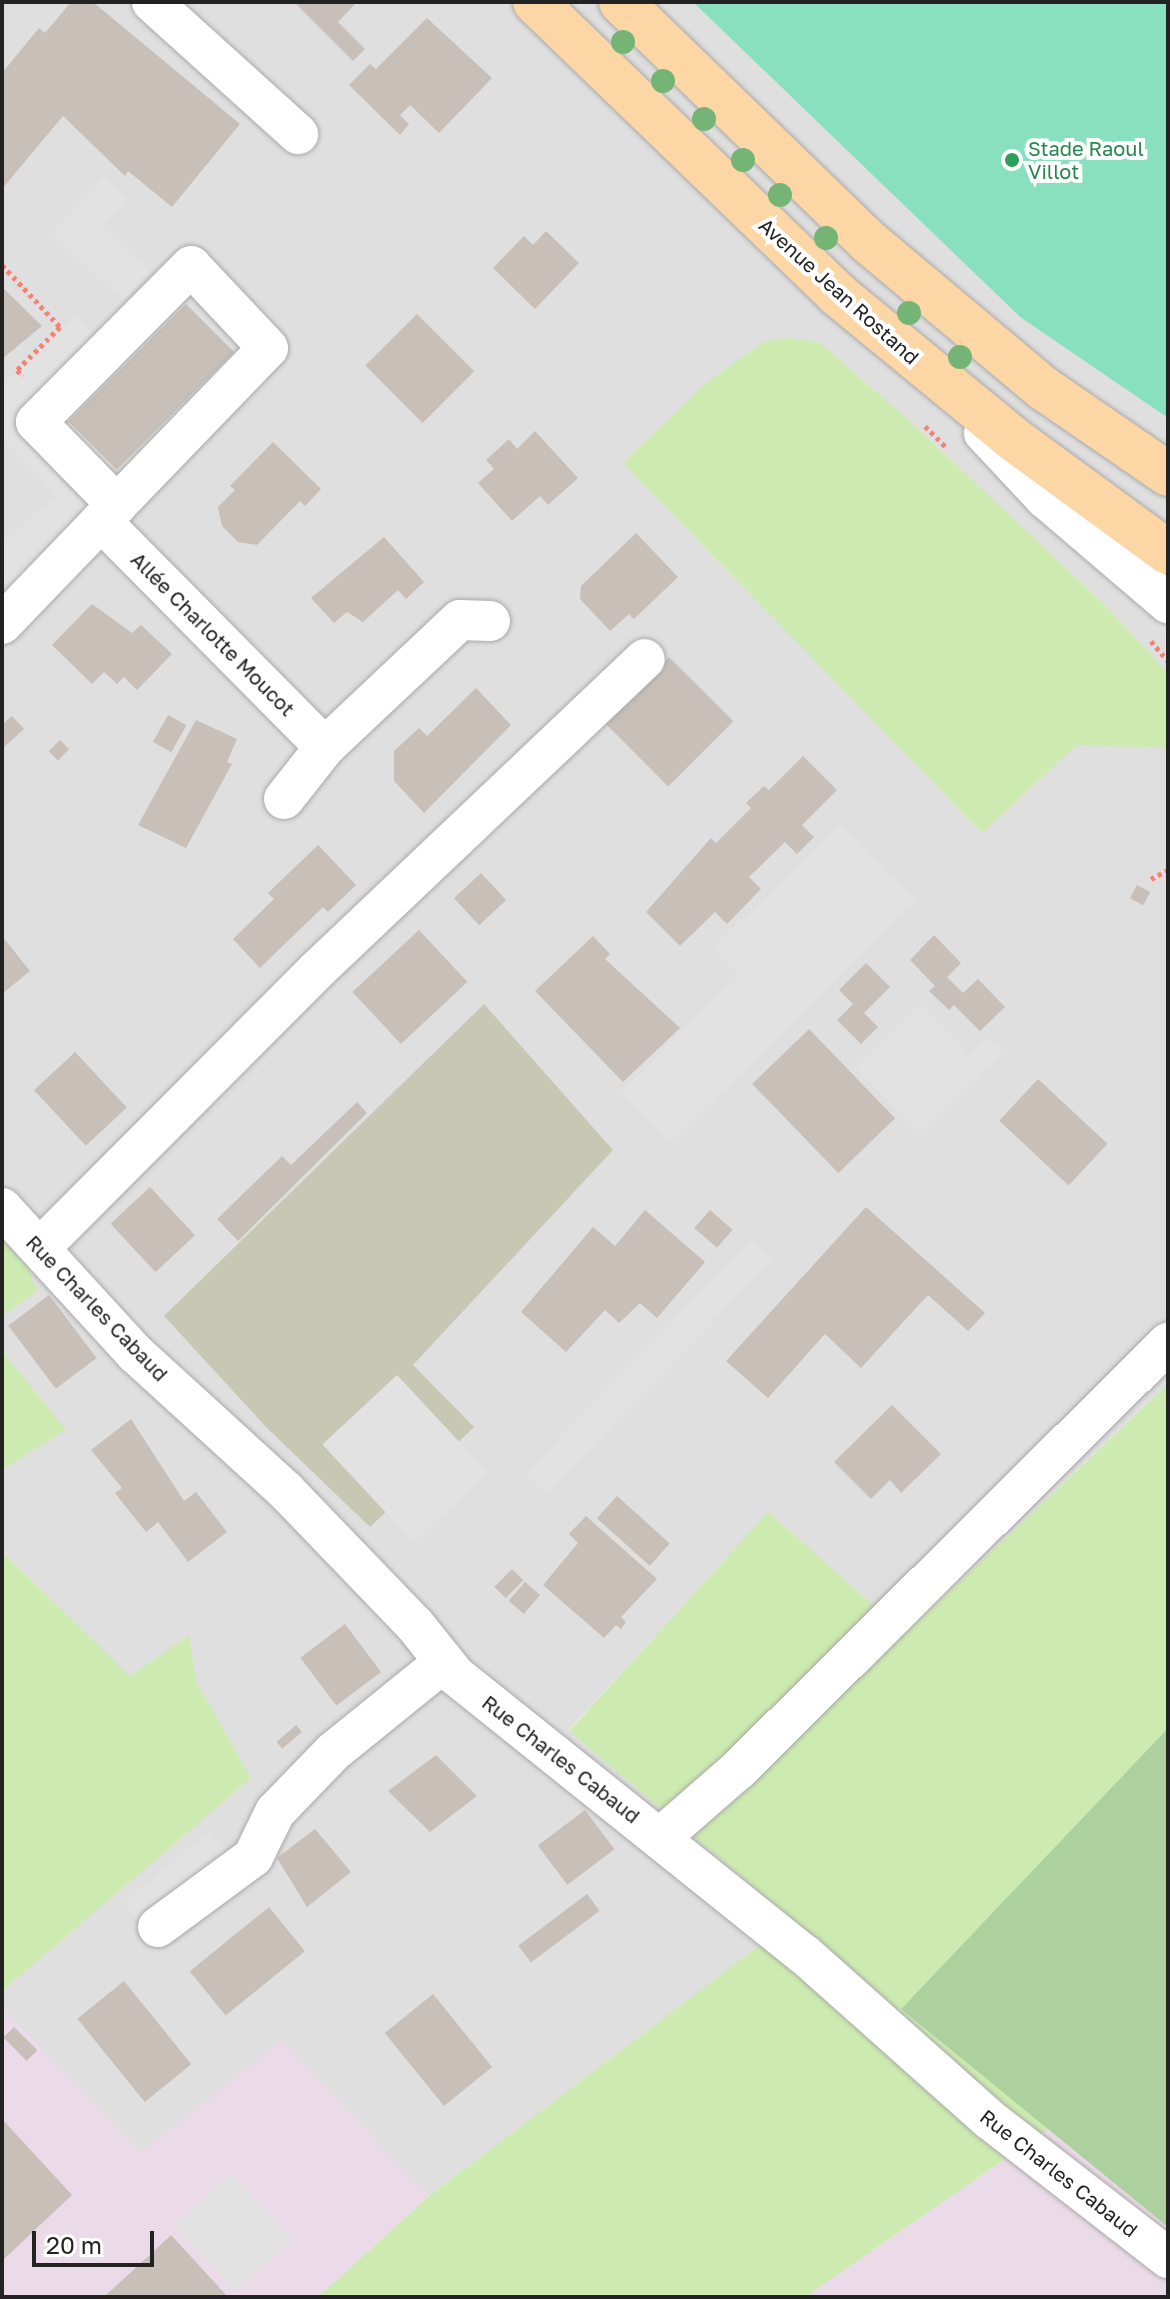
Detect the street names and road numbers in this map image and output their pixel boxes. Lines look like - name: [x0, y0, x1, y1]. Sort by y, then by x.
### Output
- street label: Avenue Jean Rostand: [754, 213, 924, 369]
- street label: Allée Charlotte Moucot: [126, 547, 300, 721]
- street label: Rue Charles Cabaud: [21, 1230, 173, 1386]
- street label: Rue Charles Cabaud: [477, 1690, 645, 1828]
- street label: Rue Charles Cabaud: [975, 2104, 1143, 2242]

